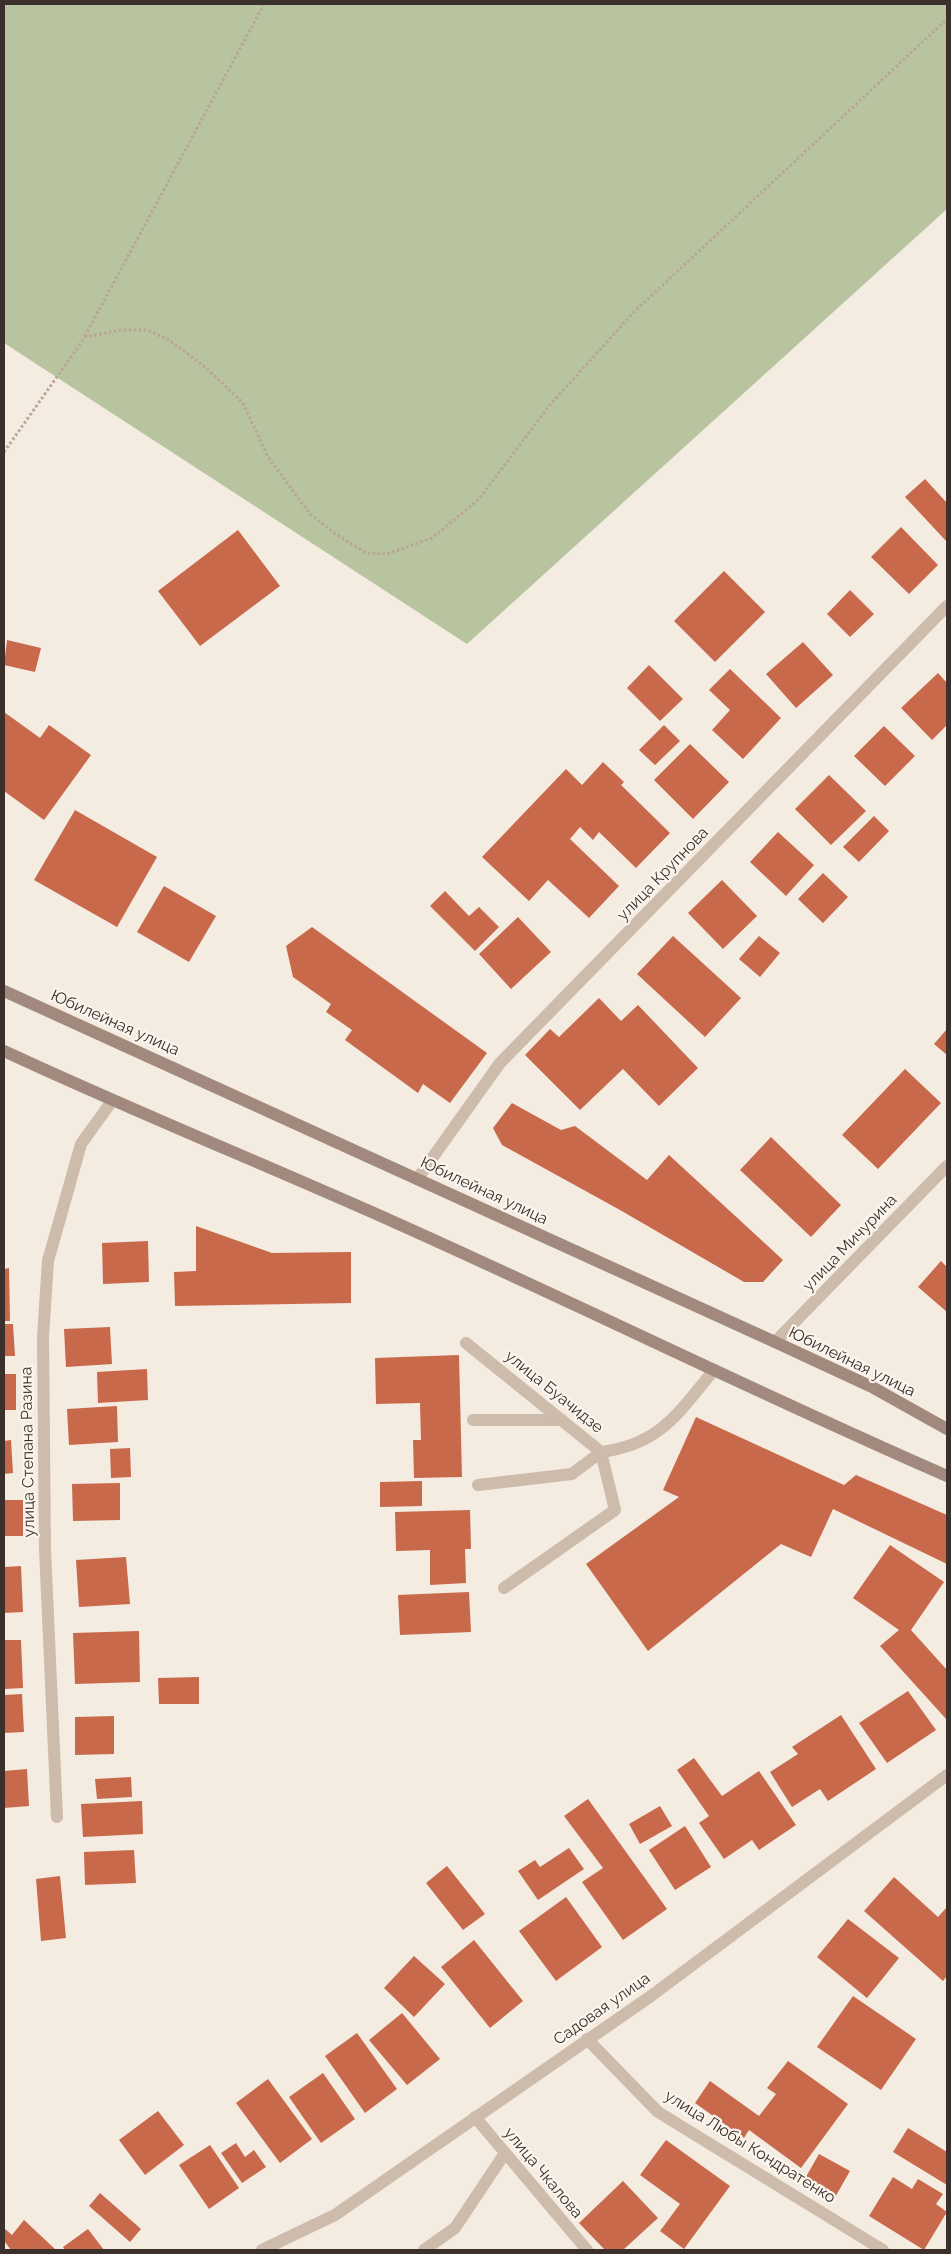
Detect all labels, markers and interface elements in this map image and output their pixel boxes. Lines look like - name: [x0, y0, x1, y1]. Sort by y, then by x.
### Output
- street label: улица Крупнова: [613, 823, 713, 925]
- street label: Юбилейная улица: [48, 986, 182, 1060]
- street label: Юбилейная улица: [417, 1153, 551, 1229]
- street label: улица Мичурина: [799, 1191, 901, 1295]
- street label: Юбилейная улица: [786, 1323, 918, 1401]
- street label: улица Буачидзе: [501, 1347, 607, 1437]
- street label: улица Степана Разина: [17, 1366, 39, 1538]
- street label: Садовая улица: [550, 1969, 654, 2049]
- street label: улица Любы Кондратенко: [661, 2086, 839, 2208]
- street label: улица Чкалова: [499, 2124, 587, 2222]

